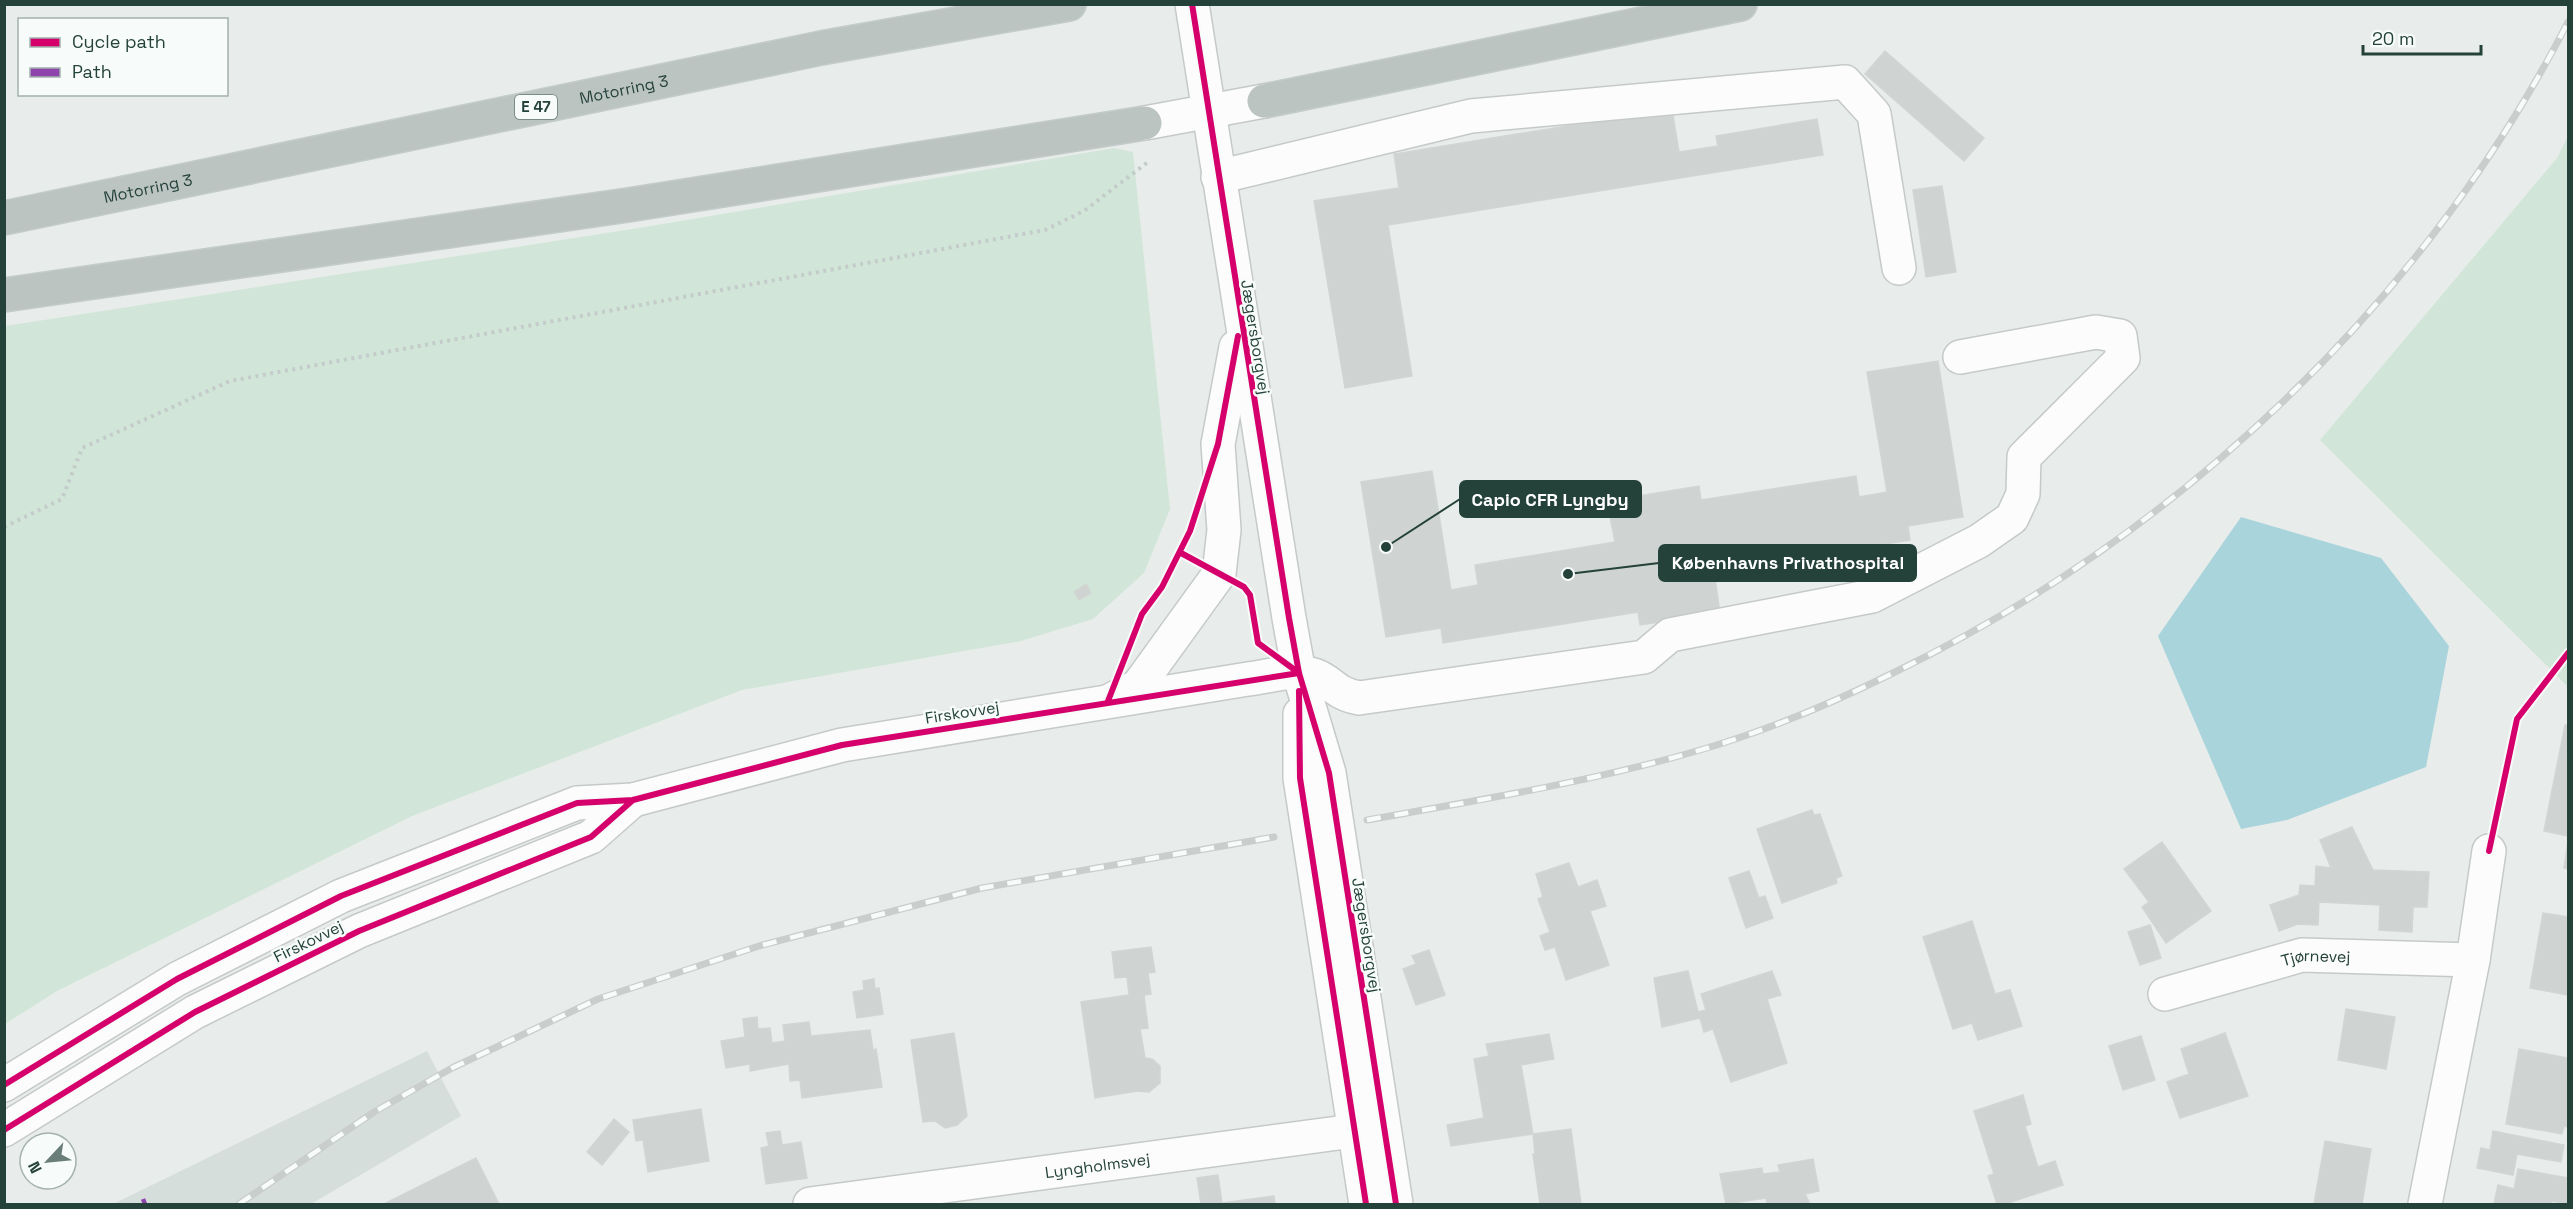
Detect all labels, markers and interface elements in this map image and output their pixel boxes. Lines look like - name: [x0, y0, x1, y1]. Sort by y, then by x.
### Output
- legend: [18, 18, 228, 96]
- scale bar: [2363, 18, 2482, 56]
- text: 20 m: [2372, 27, 2415, 50]
- text: Cycle path: [72, 30, 166, 53]
- text: Path: [72, 60, 112, 83]
- street label: Motorring 3: [577, 70, 670, 109]
- road number: E 47: [515, 95, 557, 119]
- street label: Motorring 3: [102, 169, 194, 208]
- street label: Jægersborgvej: [1236, 278, 1275, 396]
- callout: Capio CFR Lyngby: [1460, 481, 1641, 517]
- text: Capio CFR Lyngby: [1472, 488, 1629, 511]
- callout: Københavns Privathospital: [1659, 545, 1916, 581]
- text: Københavns Privathospital: [1672, 551, 1904, 574]
- street label: Firskovvej: [923, 696, 1001, 729]
- street label: Jægersborgvej: [1347, 876, 1386, 994]
- street label: Firskovvej: [270, 916, 347, 967]
- street label: Tjørnevej: [2279, 945, 2351, 971]
- north arrow: [18, 1131, 78, 1191]
- street label: Lyngholmsvej: [1044, 1148, 1151, 1183]
- text: N: [23, 1158, 47, 1177]

